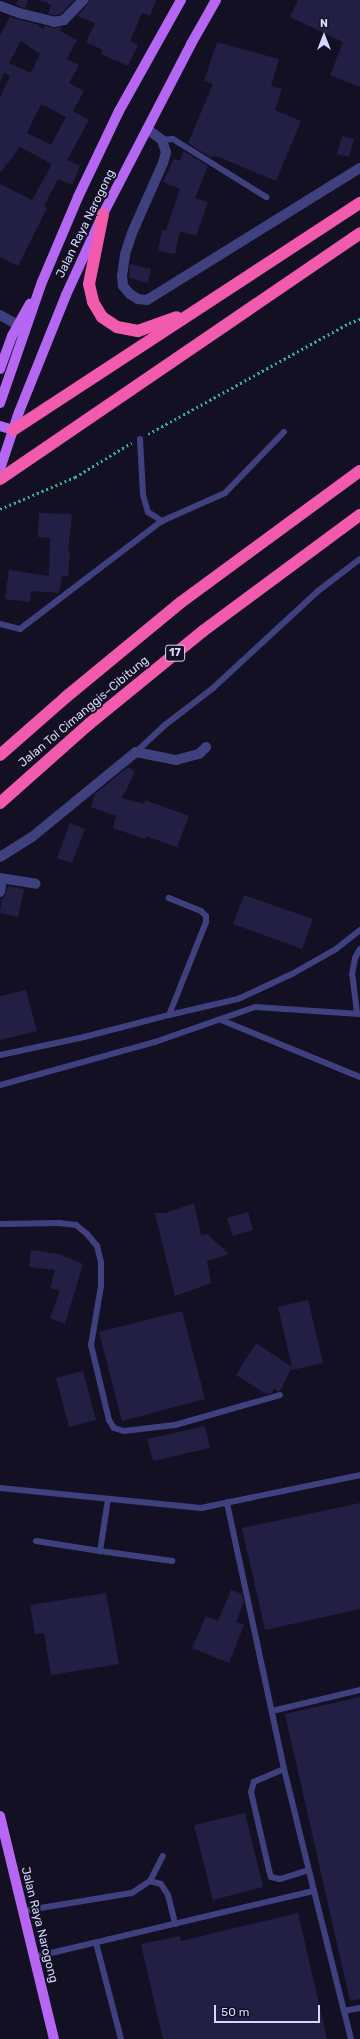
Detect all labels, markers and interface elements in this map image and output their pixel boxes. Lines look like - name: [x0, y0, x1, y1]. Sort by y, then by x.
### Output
- north arrow: [304, 16, 344, 56]
- text: N: [320, 17, 328, 30]
- street label: Jalan Raya Narogong: [53, 167, 119, 281]
- road number: 17: [165, 644, 185, 662]
- street label: Jalan Tol Cimanggis–Cibitung: [16, 653, 152, 771]
- street label: Jalan Raya Narogong: [18, 1866, 60, 1984]
- scale bar: [216, 1997, 322, 2023]
- text: 50 m: [221, 2005, 249, 2019]

